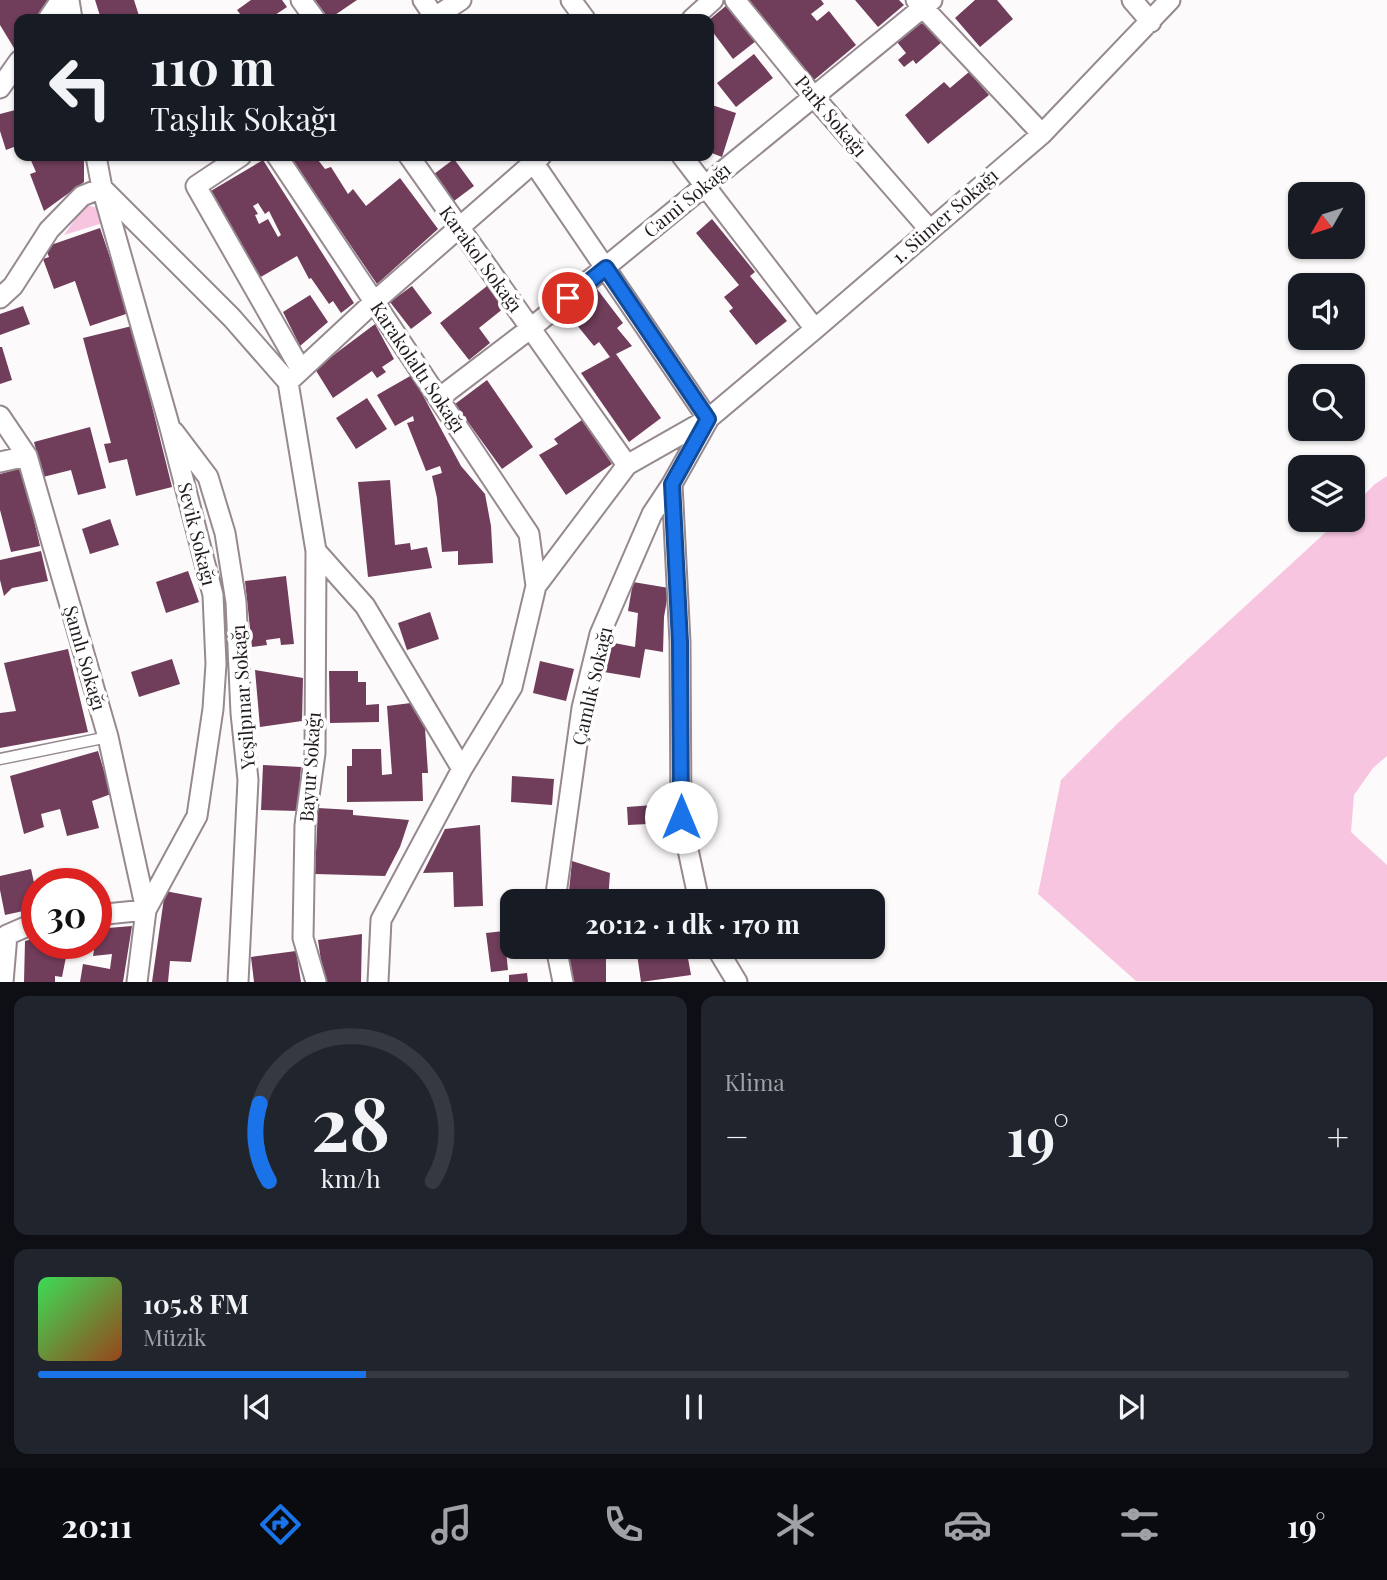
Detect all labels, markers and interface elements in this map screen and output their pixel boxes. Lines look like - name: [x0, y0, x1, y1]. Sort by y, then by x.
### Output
- text: 110 m: [150, 33, 275, 98]
- icon: left: [35, 42, 126, 133]
- street label: Park Sokağı: [790, 69, 874, 162]
- text: Taşlık Sokağı: [150, 96, 337, 139]
- street label: Cami Sokağı: [637, 156, 736, 243]
- street label: 1. Sümer Sokağı: [886, 162, 1003, 269]
- north arrow: [1288, 182, 1365, 259]
- map controls: [1288, 182, 1365, 532]
- street label: Karakol Sokağı: [434, 200, 530, 317]
- pin: [538, 268, 598, 328]
- button: sound: [1288, 273, 1365, 350]
- icon: arrive: [549, 279, 587, 317]
- street label: Karakolaltı Sokağı: [365, 296, 473, 438]
- button: search: [1288, 364, 1365, 441]
- button: layers: [1288, 455, 1365, 532]
- street label: Sevik Sokağı: [173, 479, 223, 588]
- street label: Şamlı Sokağı: [59, 602, 113, 714]
- street label: Yeşilpınar Sokağı: [224, 623, 260, 771]
- street label: Çamlık Sokağı: [565, 623, 617, 748]
- street label: Bayur Sokağı: [292, 711, 326, 823]
- position arrow: [644, 780, 718, 854]
- speed limit sign: 30: [21, 868, 112, 959]
- text: 20:12 · 1 dk · 170 m: [585, 906, 800, 941]
- text: Klima: [725, 1066, 785, 1097]
- text: 28: [311, 1073, 390, 1170]
- text: 19°: [1007, 1101, 1069, 1170]
- text: −: [725, 1110, 749, 1161]
- text: +: [1327, 1110, 1349, 1161]
- text: km/h: [320, 1161, 381, 1194]
- text: 105.8 FM: [143, 1286, 249, 1321]
- text: Müzik: [143, 1321, 206, 1352]
- icon: previous: [238, 1388, 276, 1426]
- icon: pause: [675, 1388, 713, 1426]
- icon: next: [1112, 1388, 1150, 1426]
- icon: directions: [256, 1500, 305, 1549]
- icon: music: [427, 1500, 476, 1549]
- icon: phone: [599, 1500, 648, 1549]
- icon: climate: [771, 1500, 820, 1549]
- icon: car: [943, 1500, 992, 1549]
- icon: filters: [1115, 1500, 1164, 1549]
- text: 20:11: [61, 1503, 133, 1546]
- text: 19°: [1287, 1503, 1325, 1546]

